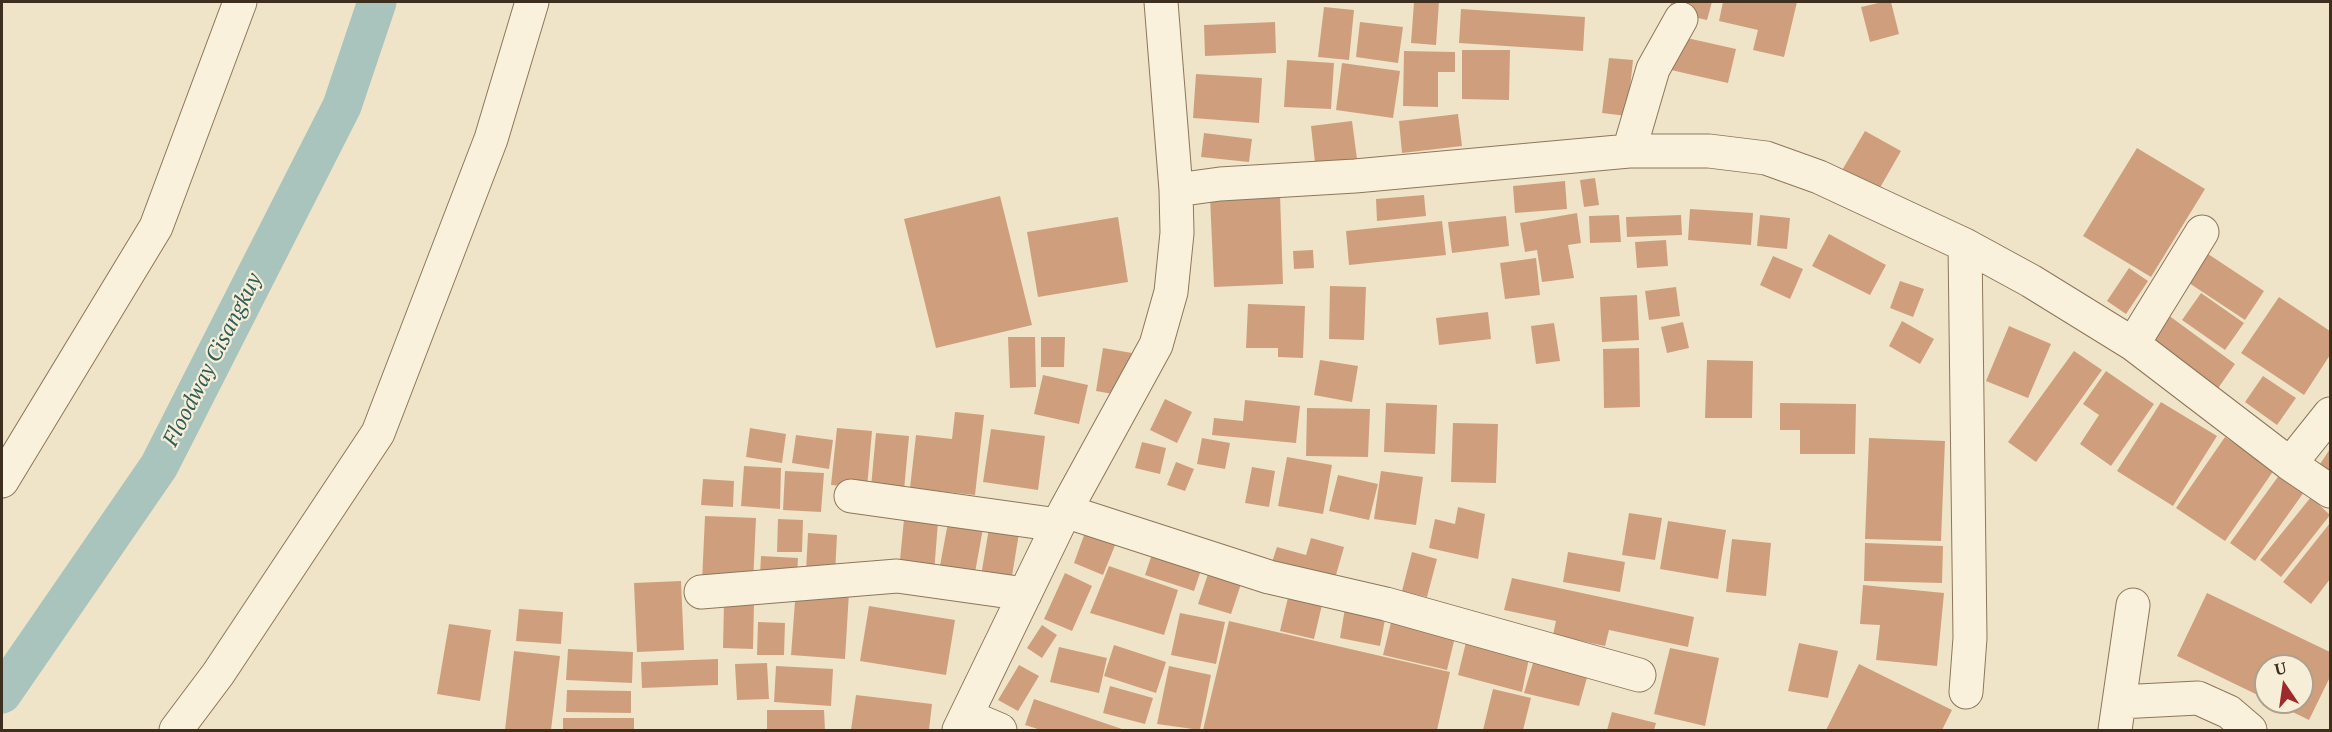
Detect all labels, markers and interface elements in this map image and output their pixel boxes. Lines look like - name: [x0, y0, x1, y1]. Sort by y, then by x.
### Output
- water label: Floodway Cisangkuy: [158, 269, 268, 451]
- north arrow: [2254, 654, 2314, 714]
- text: U: [2272, 656, 2288, 680]

